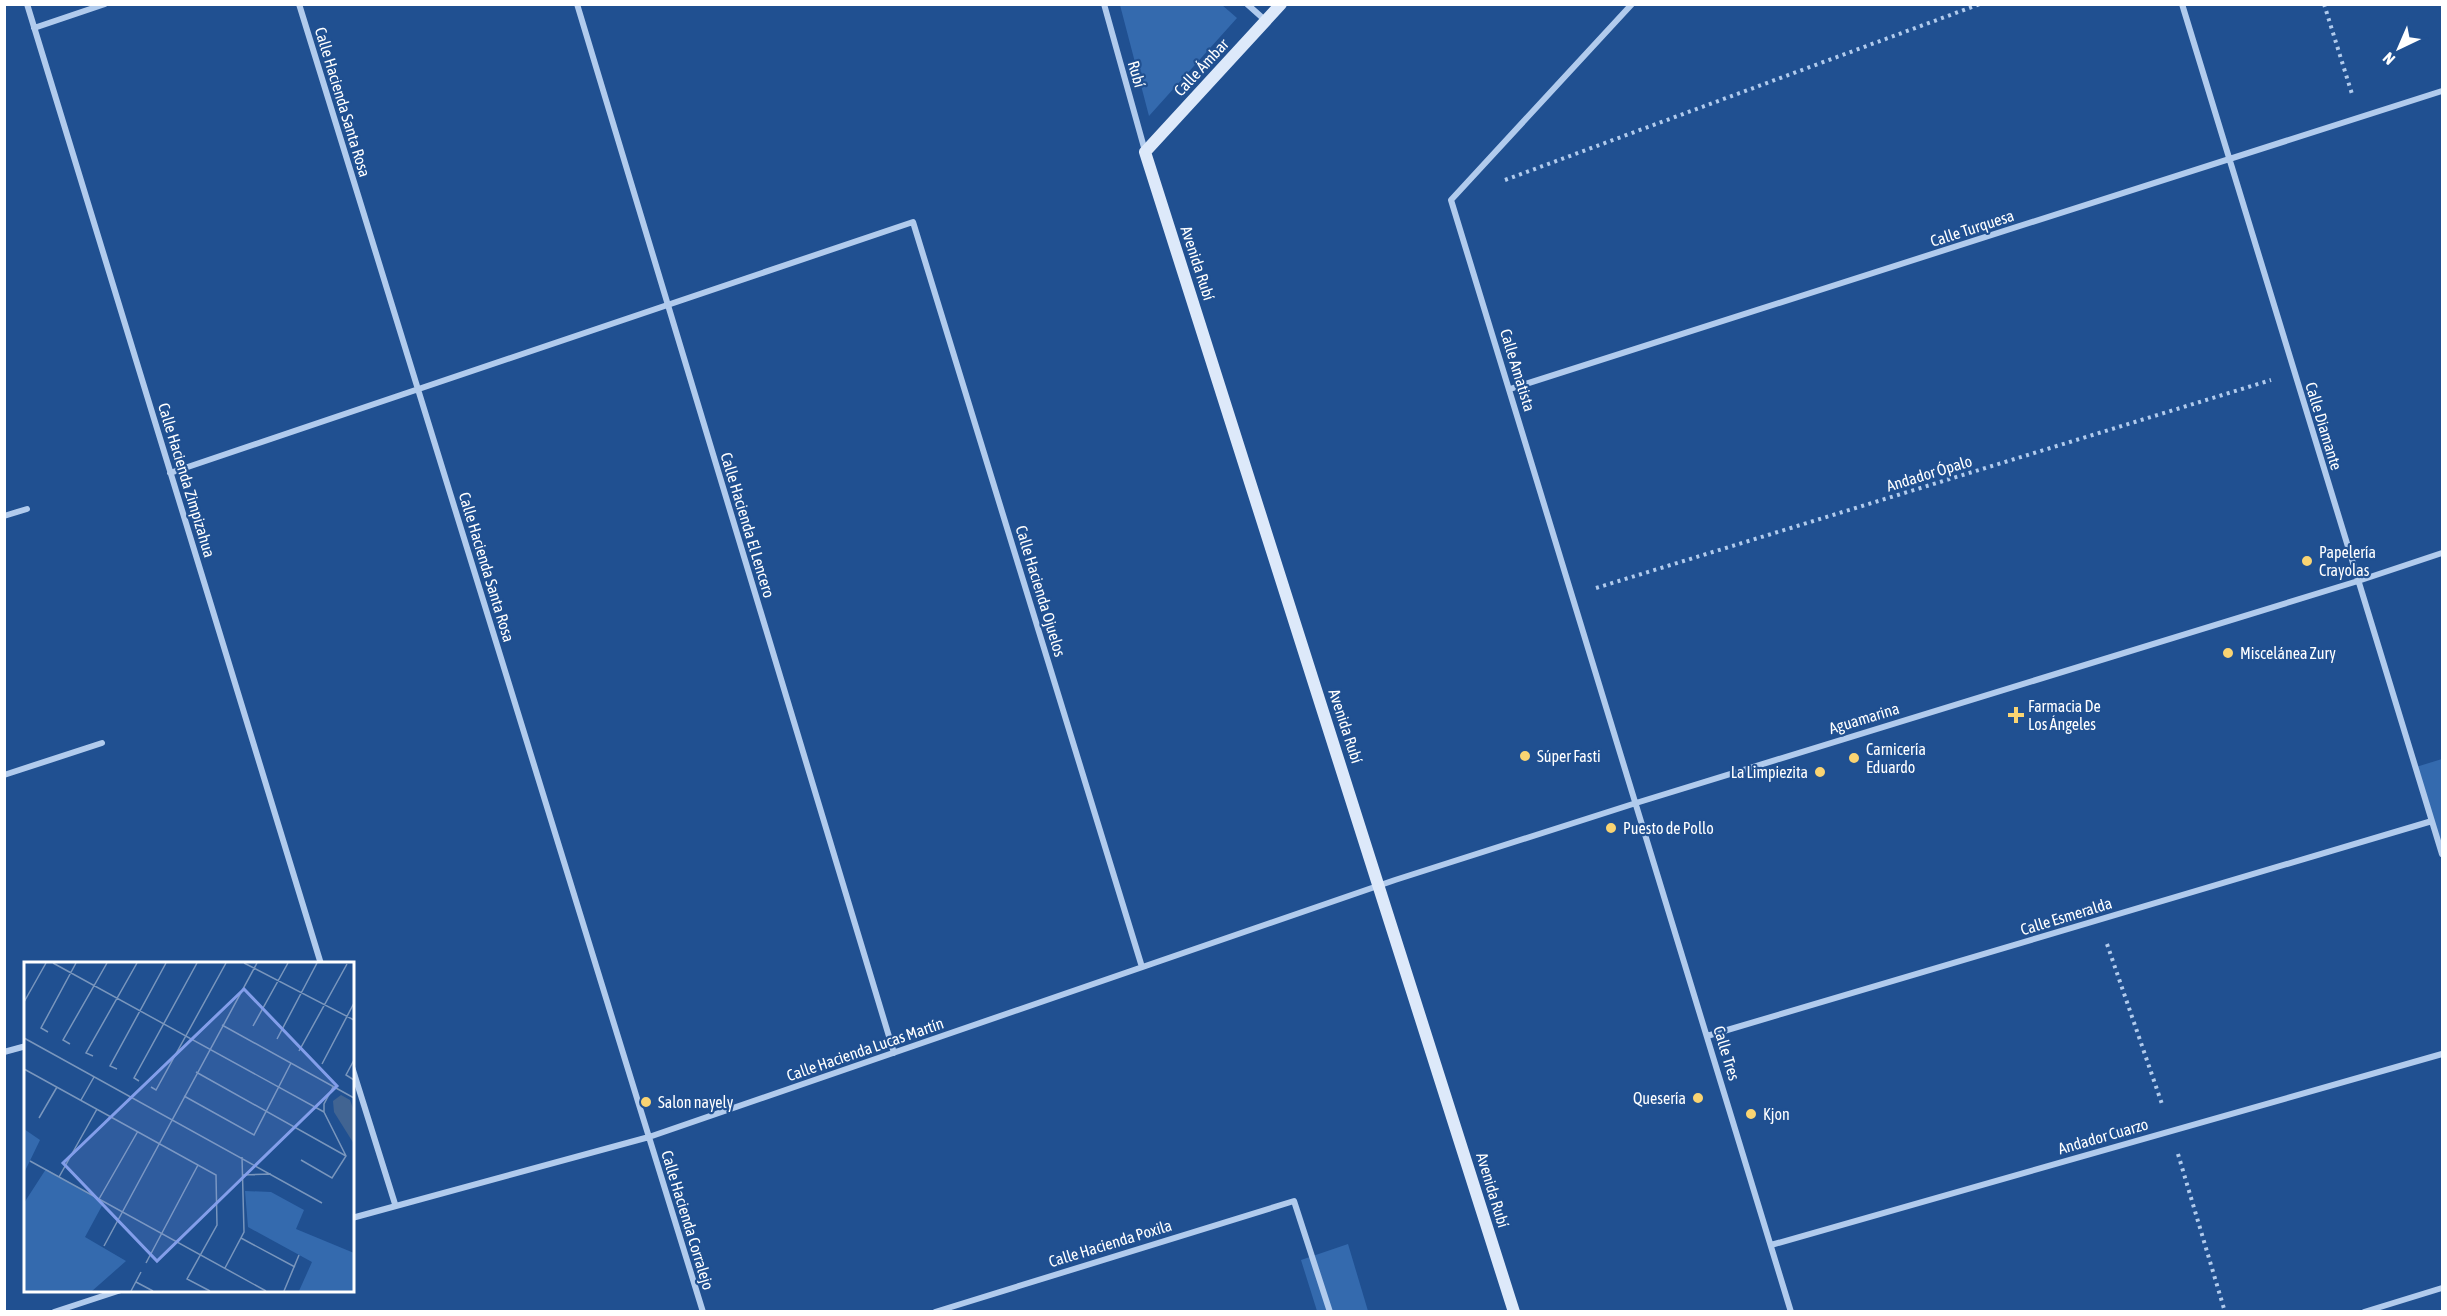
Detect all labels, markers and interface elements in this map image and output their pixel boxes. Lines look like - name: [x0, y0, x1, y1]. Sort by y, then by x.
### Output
- north arrow: [2369, 18, 2429, 78]
- street label: Calle Hacienda Santa Rosa: [312, 25, 374, 179]
- street label: Calle Ámbar: [1170, 35, 1232, 99]
- text: N: [2379, 49, 2398, 69]
- street label: Rubí: [1125, 59, 1149, 90]
- street label: Calle Turquesa: [1928, 206, 2016, 251]
- street label: Avenida Rubí: [1178, 224, 1219, 303]
- street label: Calle Amatista: [1497, 327, 1539, 413]
- street label: Calle Diamante: [2302, 380, 2346, 472]
- street label: Calle Hacienda Zimpizahua: [154, 400, 219, 560]
- street label: Calle Hacienda El Lencero: [717, 450, 779, 600]
- street label: Andador Ópalo: [1884, 451, 1974, 496]
- street label: Calle Hacienda Santa Rosa: [456, 490, 518, 644]
- street label: Calle Hacienda Ojuelos: [1012, 523, 1070, 659]
- place label: Papelería Crayolas: [2319, 543, 2376, 580]
- marker: Papelería Crayolas: [2300, 554, 2314, 568]
- place label: Miscelánea Zury: [2240, 644, 2336, 663]
- marker: Miscelánea Zury: [2221, 646, 2235, 660]
- street label: Avenida Rubí: [1326, 687, 1367, 766]
- place label: Farmacia De Los Ángeles: [2028, 697, 2101, 734]
- street label: Aguamarina: [1827, 699, 1902, 738]
- marker: Farmacia De Los Ángeles: [2009, 708, 2023, 722]
- place label: Carnicería Eduardo: [1866, 740, 1926, 776]
- place label: Súper Fasti: [1537, 747, 1601, 766]
- marker: Súper Fasti: [1518, 749, 1532, 763]
- marker: Carnicería Eduardo: [1847, 751, 1861, 765]
- place label: La Limpiezita: [1731, 763, 1808, 782]
- marker: La Limpiezita: [1813, 765, 1827, 779]
- place label: Puesto de Pollo: [1623, 819, 1714, 837]
- marker: Puesto de Pollo: [1604, 821, 1618, 835]
- street label: Calle Esmeralda: [2018, 894, 2114, 938]
- inset map: [24, 962, 354, 1292]
- street label: Calle Hacienda Lucas Martín: [784, 1014, 946, 1084]
- street label: Calle Tres: [1710, 1024, 1744, 1083]
- place label: Quesería: [1633, 1089, 1686, 1107]
- marker: Quesería: [1691, 1091, 1705, 1105]
- place label: Salon nayely: [658, 1093, 734, 1112]
- marker: Salon nayely: [639, 1095, 653, 1109]
- place label: Kjon: [1763, 1105, 1790, 1124]
- marker: Kjon: [1744, 1107, 1758, 1121]
- street label: Andador Cuarzo: [2056, 1115, 2150, 1157]
- street label: Calle Hacienda Corralejo: [657, 1148, 718, 1292]
- street label: Avenida Rubí: [1473, 1150, 1513, 1230]
- street label: Calle Hacienda Poxila: [1046, 1216, 1174, 1270]

